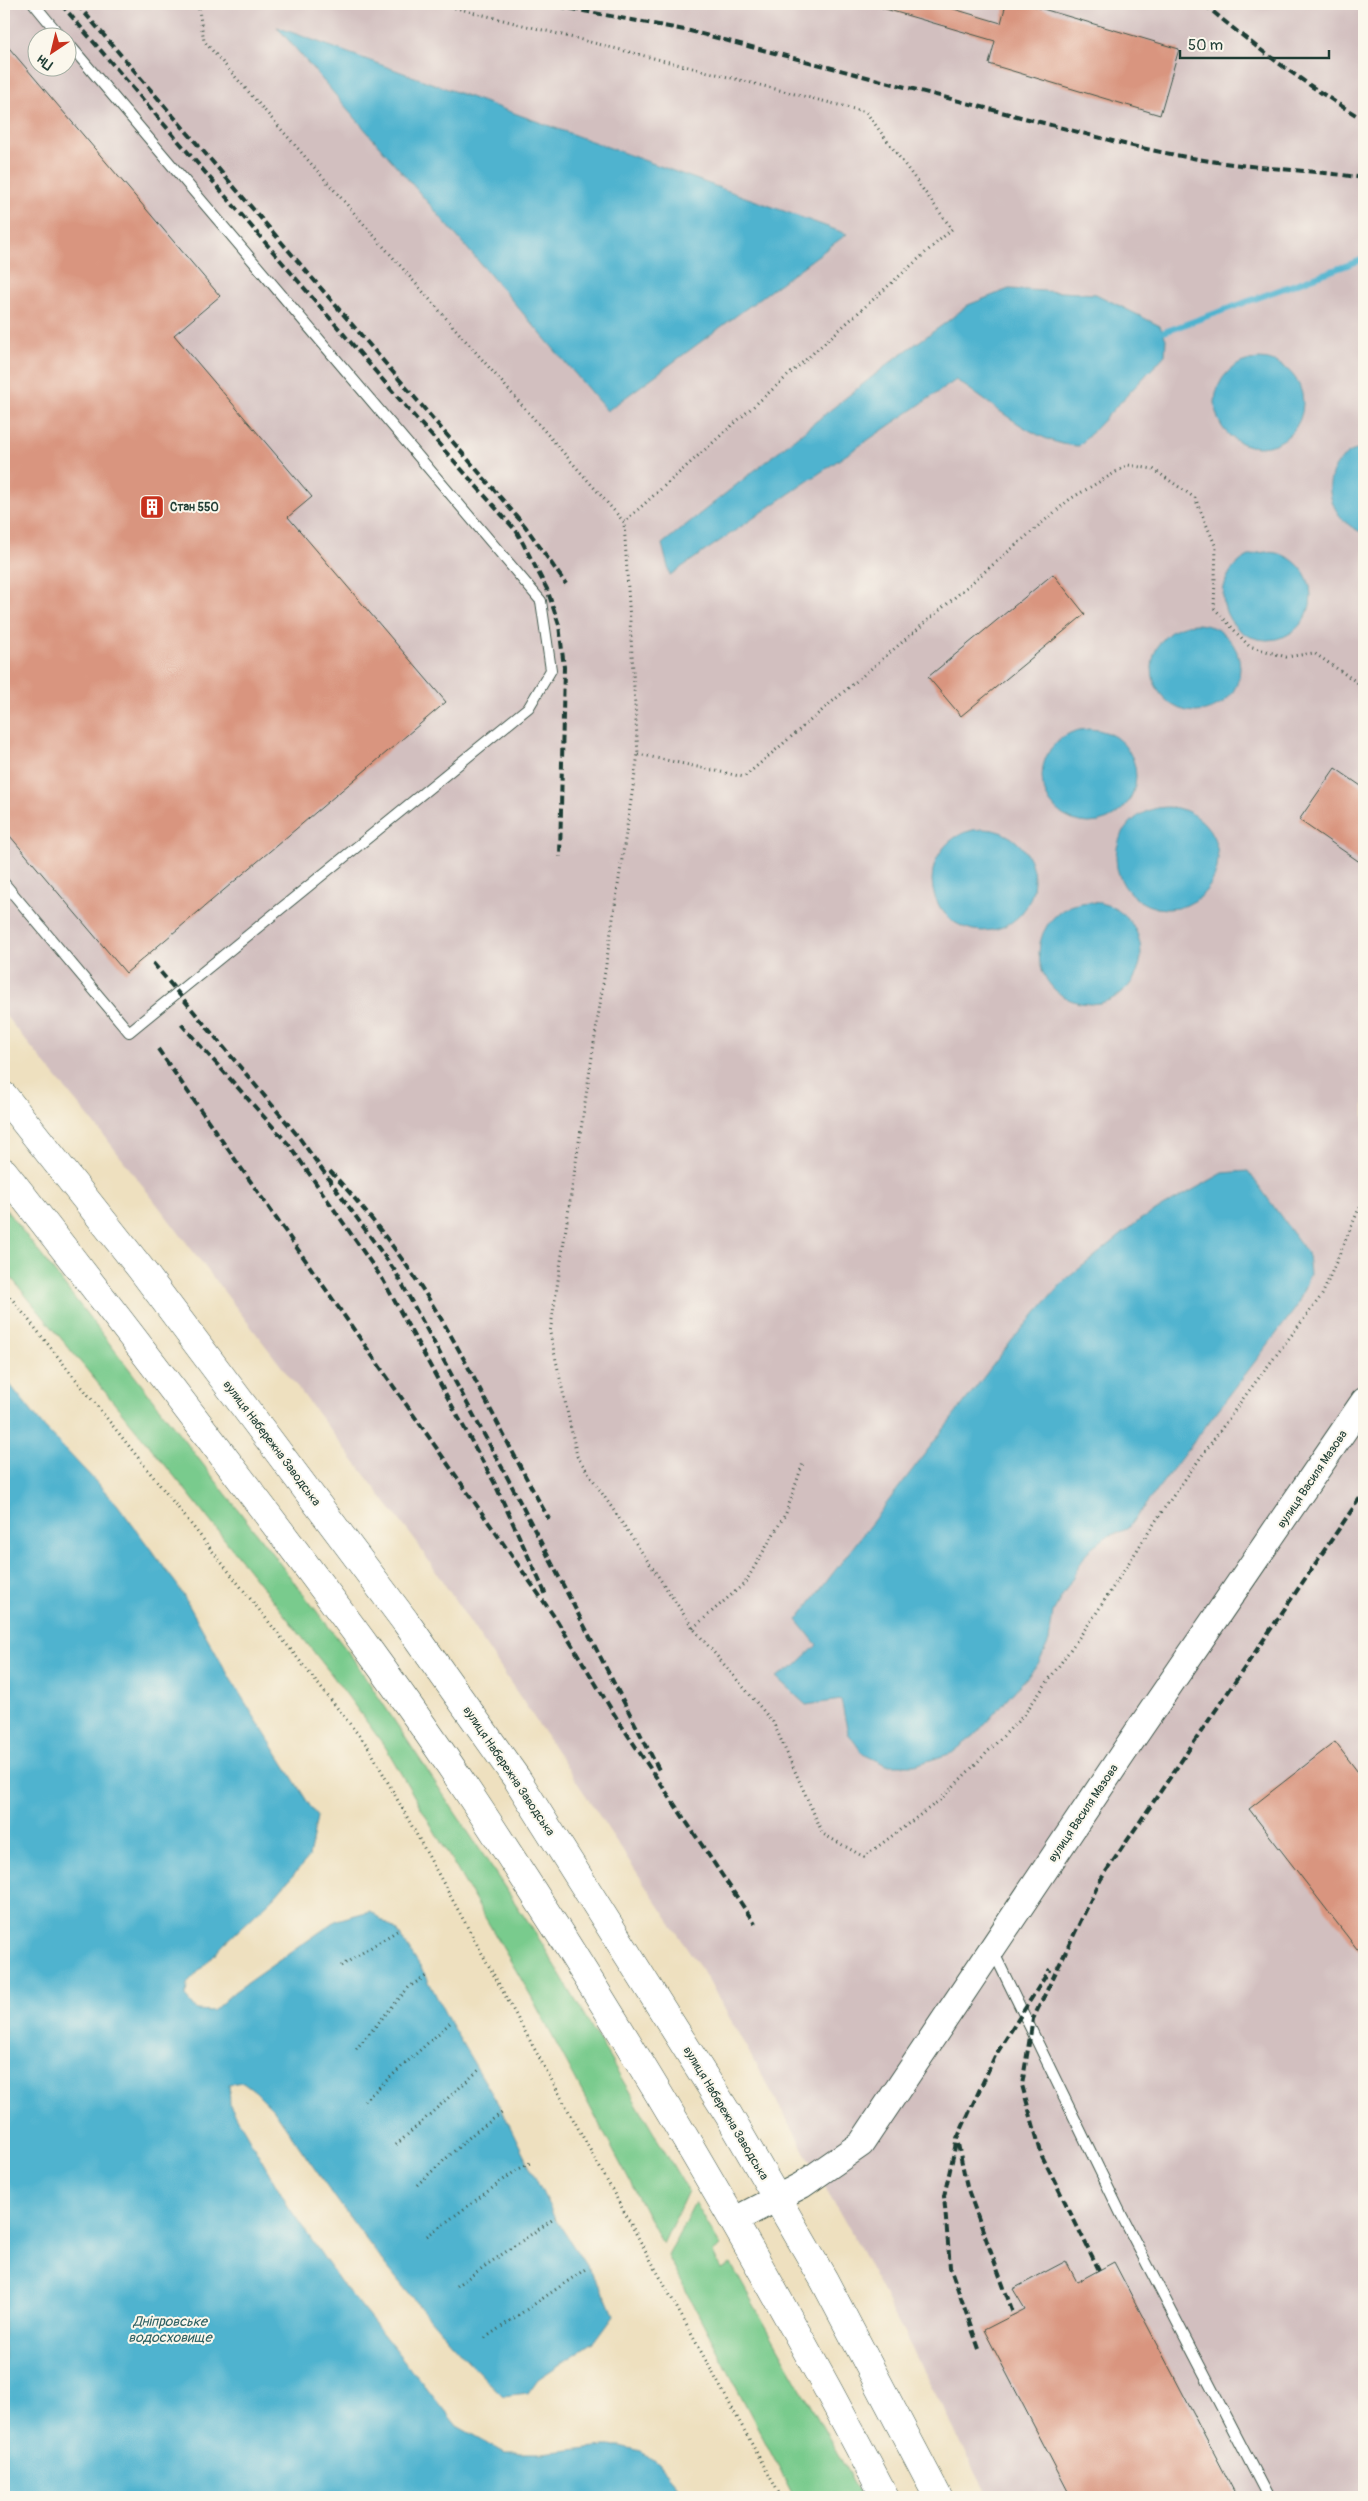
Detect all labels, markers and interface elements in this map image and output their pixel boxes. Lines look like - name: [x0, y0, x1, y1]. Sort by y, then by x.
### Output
- north arrow: [28, 28, 78, 78]
- scale bar: [1180, 28, 1329, 60]
- text: 50 m: [1188, 36, 1223, 55]
- text: Пн: [34, 51, 56, 74]
- building icon: Стан 550: [139, 494, 165, 520]
- place label: Стан 550: [170, 500, 219, 515]
- street label: вулиця Набережна Заводська: [220, 1378, 324, 1509]
- street label: вулиця Василя Мазова: [1274, 1427, 1351, 1531]
- street label: вулиця Набережна Заводська: [460, 1704, 558, 1839]
- street label: вулиця Василя Мазова: [1045, 1761, 1122, 1865]
- street label: вулиця Набережна Заводська: [680, 2044, 772, 2183]
- water label: Дніпровське водосховище: [128, 2313, 214, 2346]

